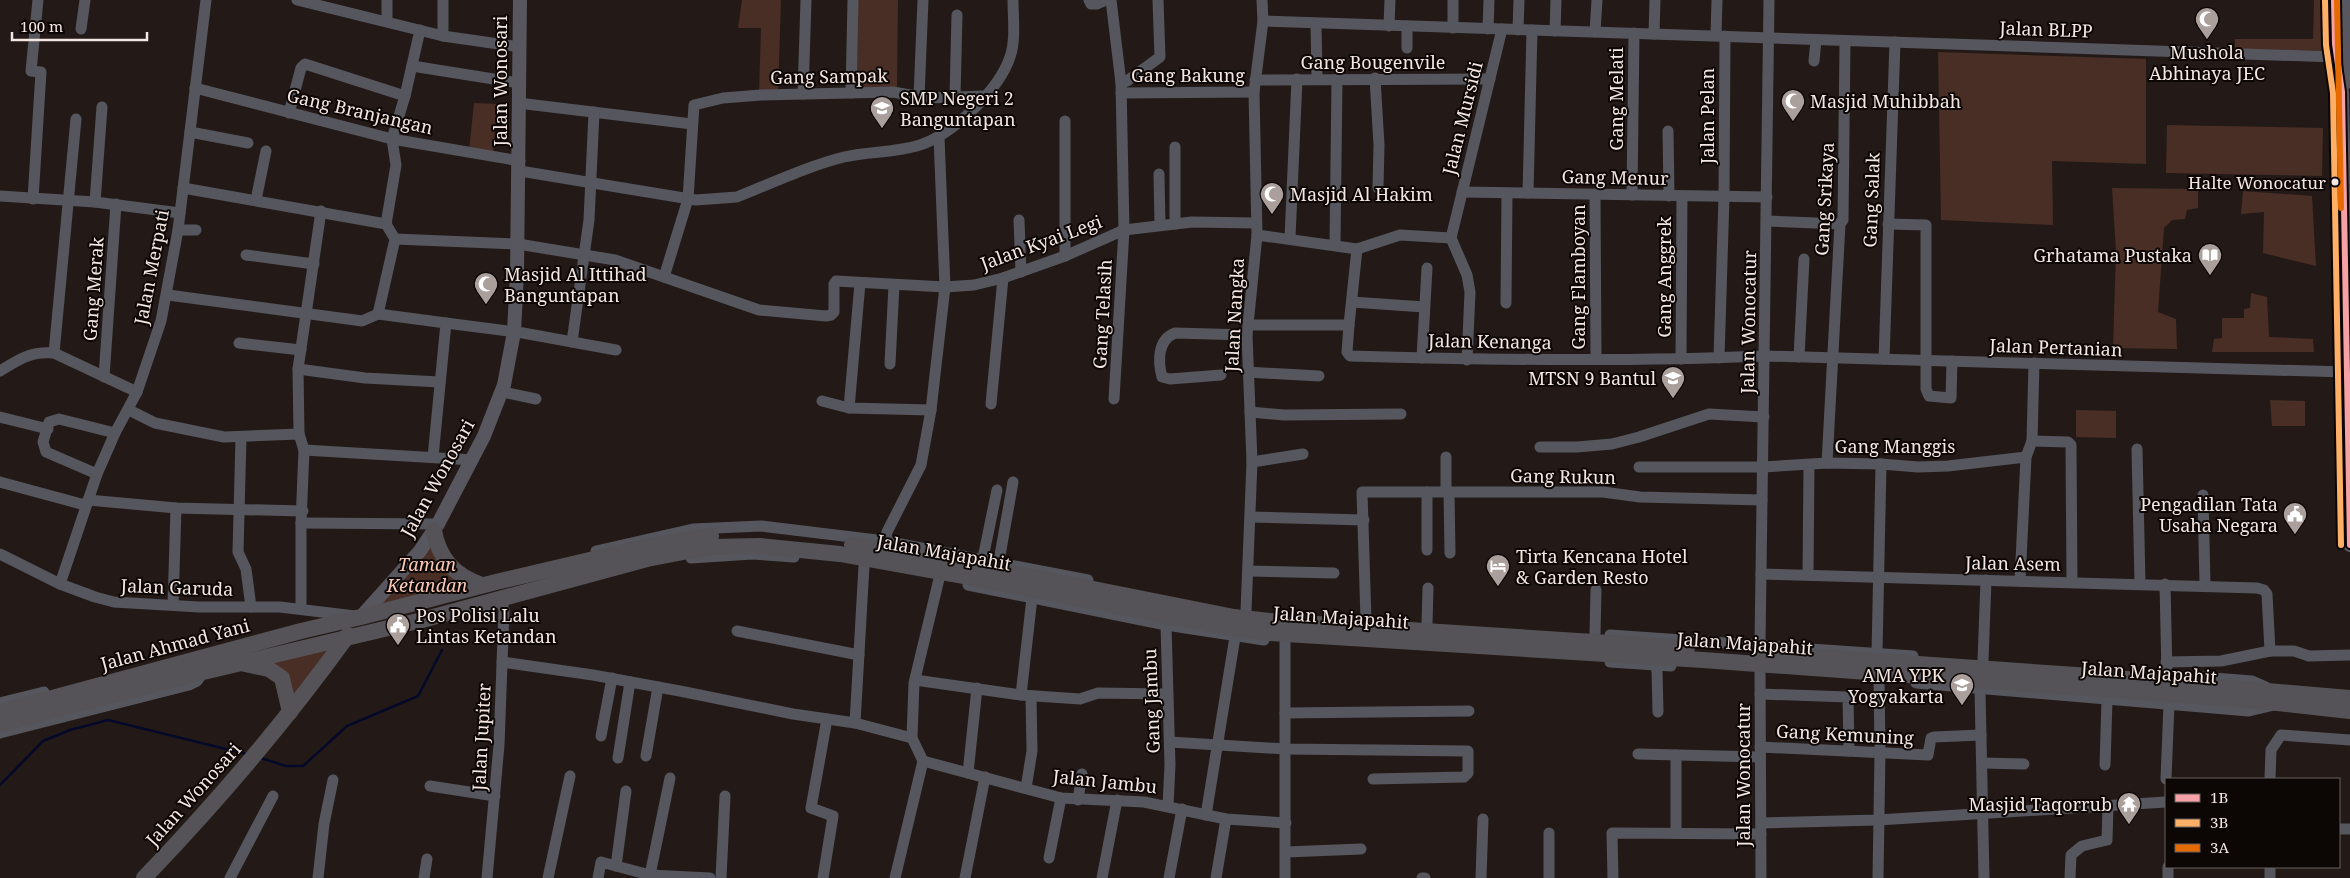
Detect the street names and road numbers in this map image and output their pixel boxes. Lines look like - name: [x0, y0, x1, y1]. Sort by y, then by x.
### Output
- street label: Jalan Wonosari: [488, 15, 512, 148]
- street label: Jalan BLPP: [1998, 15, 2093, 43]
- street label: Gang Melati: [1604, 47, 1628, 151]
- street label: Gang Bougenvile: [1301, 50, 1445, 74]
- street label: Jalan Mursidi: [1436, 59, 1488, 178]
- street label: Gang Sampak: [770, 63, 888, 89]
- street label: Gang Bakung: [1131, 63, 1245, 87]
- street label: Jalan Pelan: [1695, 67, 1719, 165]
- street label: Gang Branjangan: [285, 83, 436, 140]
- street label: Gang Srikaya: [1809, 142, 1839, 256]
- street label: Gang Salak: [1857, 152, 1885, 248]
- street label: Gang Menur: [1561, 164, 1669, 190]
- street label: Gang Flamboyan: [1566, 204, 1590, 350]
- street label: Jalan Merpati: [128, 207, 174, 328]
- street label: Jalan Kyai Legi: [976, 209, 1105, 275]
- street label: Gang Anggrek: [1652, 216, 1676, 338]
- street label: Gang Merak: [77, 236, 109, 342]
- street label: Jalan Wonocatur: [1735, 249, 1761, 395]
- street label: Jalan Nangka: [1219, 257, 1249, 374]
- street label: Gang Telasih: [1087, 259, 1117, 369]
- street label: Jalan Kenanga: [1427, 328, 1552, 354]
- street label: Jalan Pertanian: [1988, 333, 2123, 361]
- street label: Jalan Wonosari: [394, 415, 479, 542]
- street label: Gang Manggis: [1835, 434, 1955, 458]
- street label: Gang Rukun: [1510, 463, 1616, 489]
- street label: Jalan Majapahit: [874, 528, 1013, 576]
- street label: Jalan Asem: [1964, 550, 2061, 576]
- street label: Jalan Garuda: [119, 573, 234, 601]
- street label: Jalan Majapahit: [1271, 600, 1410, 634]
- street label: Jalan Ahmad Yani: [97, 613, 252, 676]
- street label: Jalan Majapahit: [1675, 626, 1814, 660]
- street label: Gang Jambu: [1137, 648, 1165, 754]
- street label: Jalan Majapahit: [2079, 655, 2218, 689]
- street label: Jalan Jupiter: [466, 682, 496, 792]
- street label: Jalan Wonocatur: [1731, 703, 1755, 848]
- street label: Gang Kemuning: [1775, 718, 1915, 750]
- street label: Jalan Wonosari: [140, 737, 246, 852]
- street label: Jalan Jambu: [1051, 763, 1159, 798]

